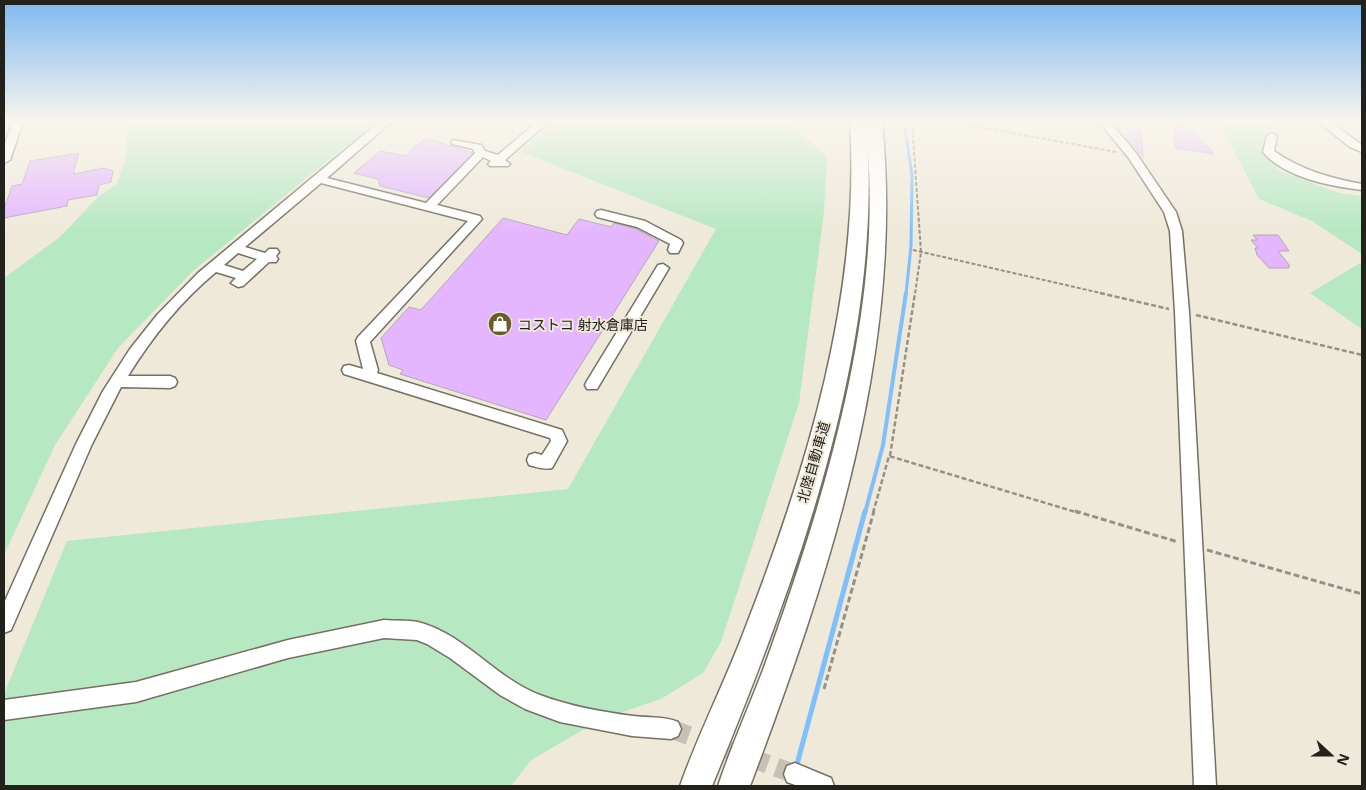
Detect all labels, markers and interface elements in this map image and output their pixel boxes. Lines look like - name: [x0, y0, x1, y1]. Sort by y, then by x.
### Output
- shop icon: コストコ 射水倉庫店: [487, 311, 513, 337]
- place label: コストコ 射水倉庫店: [518, 315, 648, 334]
- street label: 北陸自動車道: [792, 419, 834, 505]
- north arrow: [1306, 730, 1356, 780]
- text: N: [1333, 751, 1355, 769]

